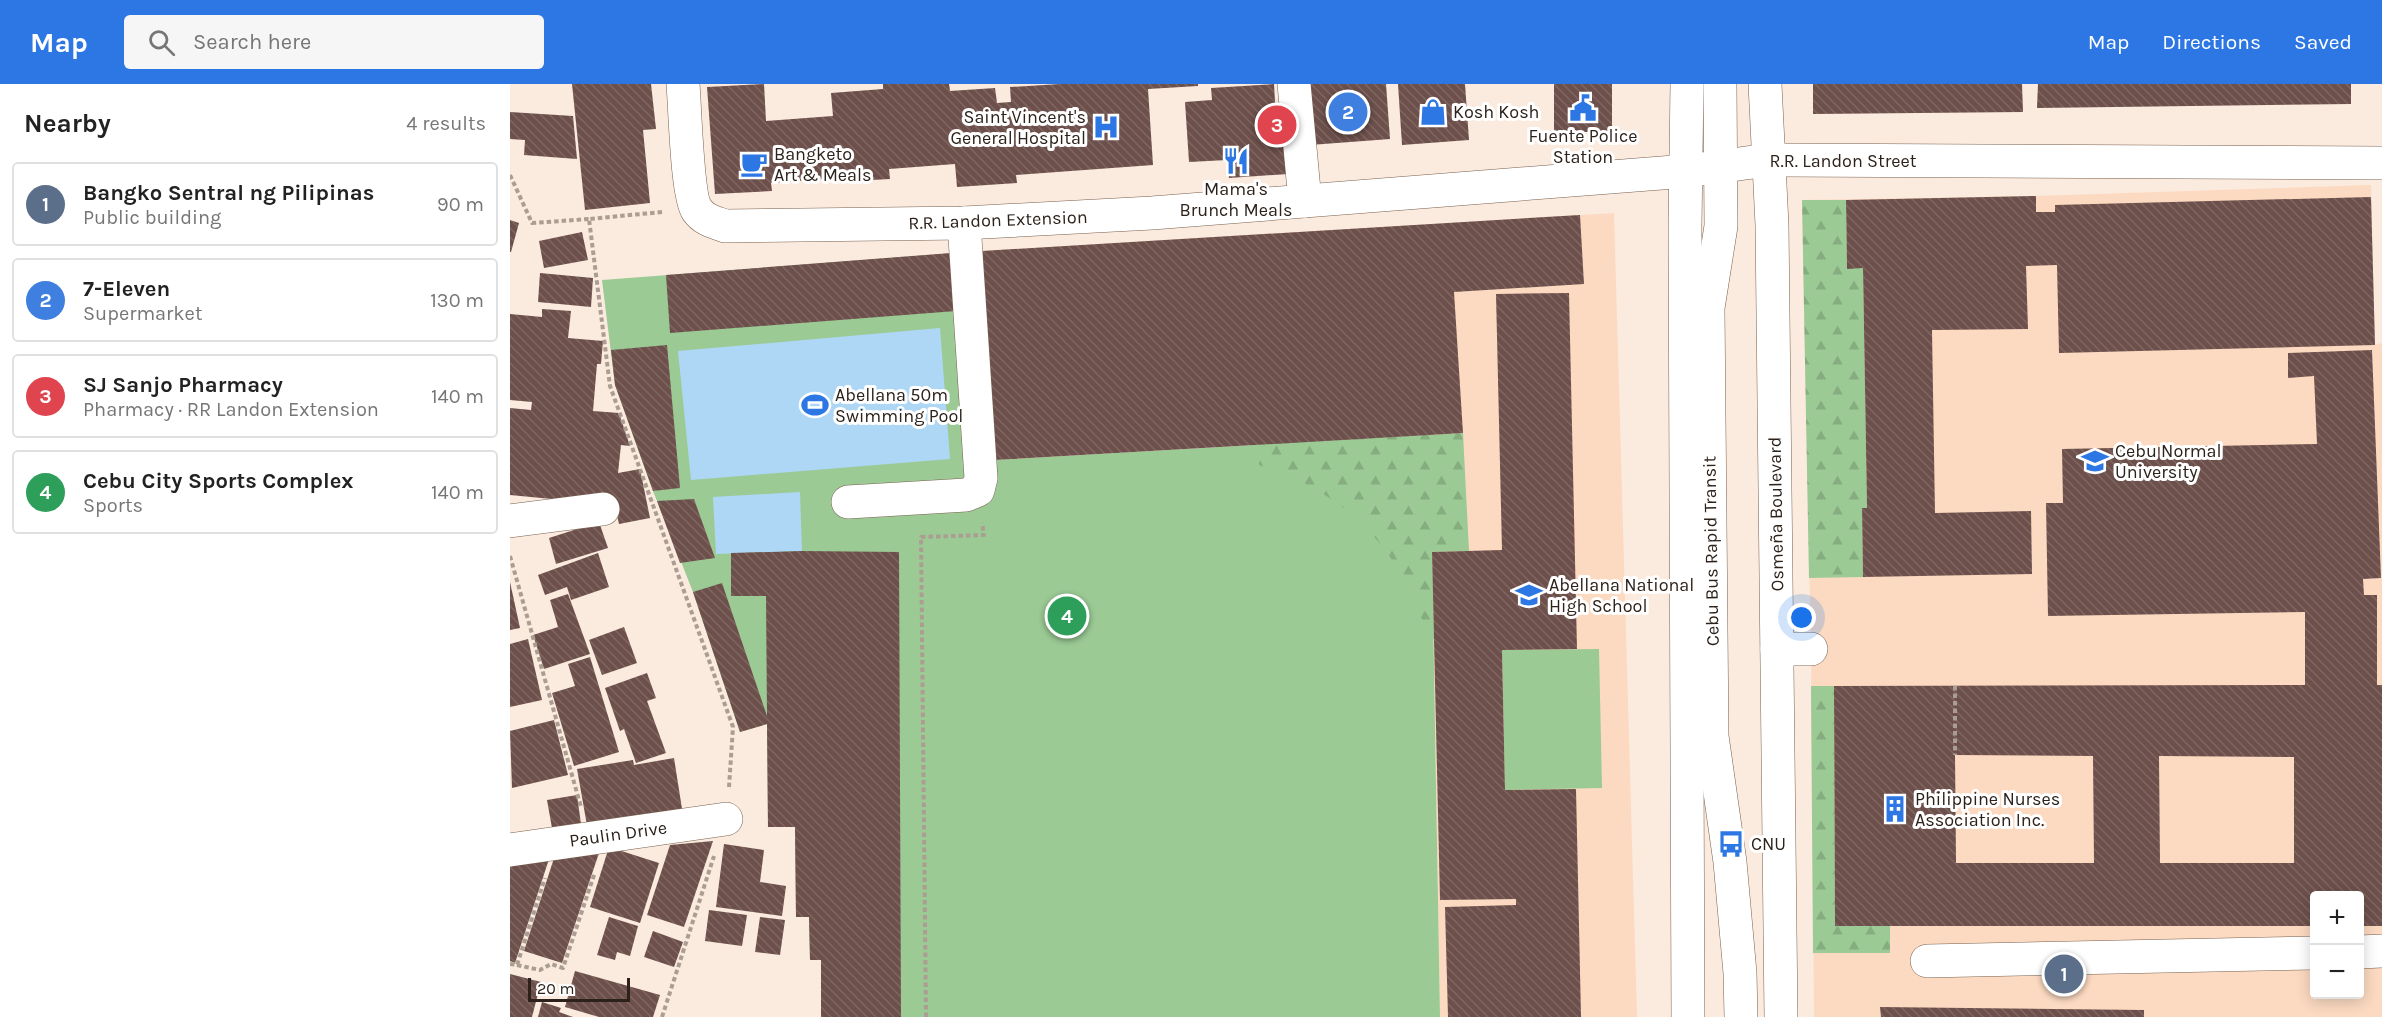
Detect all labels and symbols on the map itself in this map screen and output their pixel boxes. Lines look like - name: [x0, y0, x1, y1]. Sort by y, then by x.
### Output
- pin: 2: [1328, 90, 1368, 135]
- public building icon: Fuente Police Station: [1568, 93, 1598, 123]
- shop icon: Kosh Kosh: [1418, 97, 1448, 127]
- place label: Kosh Kosh: [1453, 101, 1539, 123]
- pin: 3: [1258, 102, 1296, 147]
- place label: Saint Vincent's General Hospital: [950, 106, 1086, 149]
- hospital icon: Saint Vincent's General Hospital: [1091, 112, 1121, 142]
- place label: Fuente Police Station: [1528, 125, 1638, 168]
- place label: Bangketo Art & Meals: [774, 143, 872, 186]
- restaurant icon: Mama's Brunch Meals: [1221, 146, 1251, 176]
- cafe icon: Bangketo Art & Meals: [739, 149, 769, 179]
- street label: R.R. Landon Street: [1770, 150, 1917, 172]
- place label: Mama's Brunch Meals: [1180, 178, 1292, 221]
- street label: R.R. Landon Extension: [908, 206, 1088, 234]
- place label: Abellana 50m Swimming Pool: [835, 384, 963, 427]
- sports icon: Abellana 50m Swimming Pool: [800, 390, 830, 420]
- street label: Osmeña Boulevard: [1764, 437, 1788, 591]
- place label: Cebu Normal University: [2115, 440, 2222, 483]
- school or university icon: Cebu Normal University: [2080, 446, 2110, 476]
- street label: Cebu Bus Rapid Transit: [1698, 455, 1724, 646]
- place label: Abellana National High School: [1549, 574, 1694, 617]
- school or university icon: Abellana National High School: [1514, 580, 1544, 610]
- pin: 4: [1048, 594, 1086, 638]
- your location: [1787, 603, 1816, 632]
- place label: Philippine Nurses Association Inc.: [1915, 788, 2060, 831]
- building icon: Philippine Nurses Association Inc.: [1880, 794, 1910, 824]
- street label: Paulin Drive: [568, 816, 668, 852]
- bus stop icon: CNU: [1716, 829, 1746, 859]
- place label: CNU: [1751, 833, 1786, 855]
- pin: 1: [2044, 952, 2084, 996]
- scale bar: [528, 975, 630, 1002]

